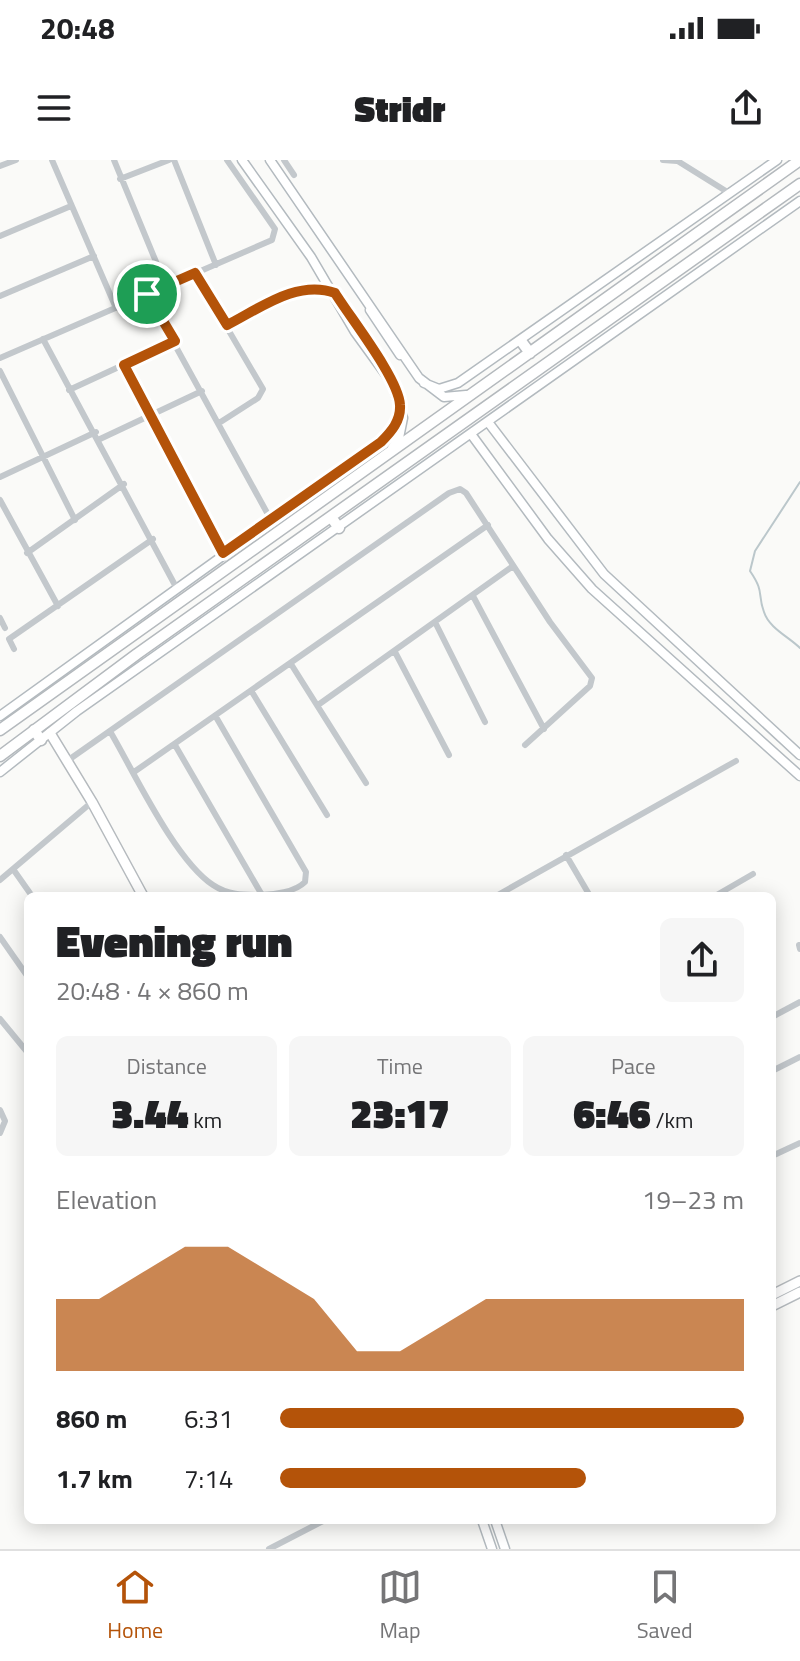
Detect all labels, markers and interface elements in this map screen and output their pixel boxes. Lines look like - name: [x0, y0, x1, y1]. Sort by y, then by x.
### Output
- text: 20:48: [40, 5, 115, 51]
- text: Stridr: [354, 81, 446, 136]
- icon: menu: [32, 86, 76, 130]
- icon: share: [724, 86, 768, 130]
- pin: [113, 260, 181, 328]
- icon: arrive: [125, 272, 169, 316]
- text: Evening run: [56, 907, 293, 974]
- button: share: [660, 918, 744, 1002]
- text: 20:48 · 4 × 860 m: [56, 971, 249, 1010]
- text: Distance: [126, 1049, 207, 1083]
- text: Time: [377, 1049, 423, 1083]
- text: Pace: [611, 1049, 656, 1083]
- text: 3.44: [111, 1083, 188, 1144]
- text: 23:17: [350, 1083, 450, 1144]
- text: 6:46: [573, 1083, 651, 1144]
- text: km: [188, 1103, 222, 1137]
- text: /km: [651, 1103, 694, 1137]
- text: Elevation: [56, 1180, 157, 1219]
- text: 19–23 m: [642, 1180, 744, 1219]
- text: 860 m: [56, 1399, 127, 1438]
- text: 6:31: [184, 1399, 233, 1438]
- text: 1.7 km: [56, 1459, 133, 1498]
- text: 7:14: [184, 1459, 233, 1498]
- tab: Home: [107, 1565, 163, 1647]
- tab: Map: [378, 1565, 422, 1647]
- tab: Saved: [637, 1565, 693, 1647]

